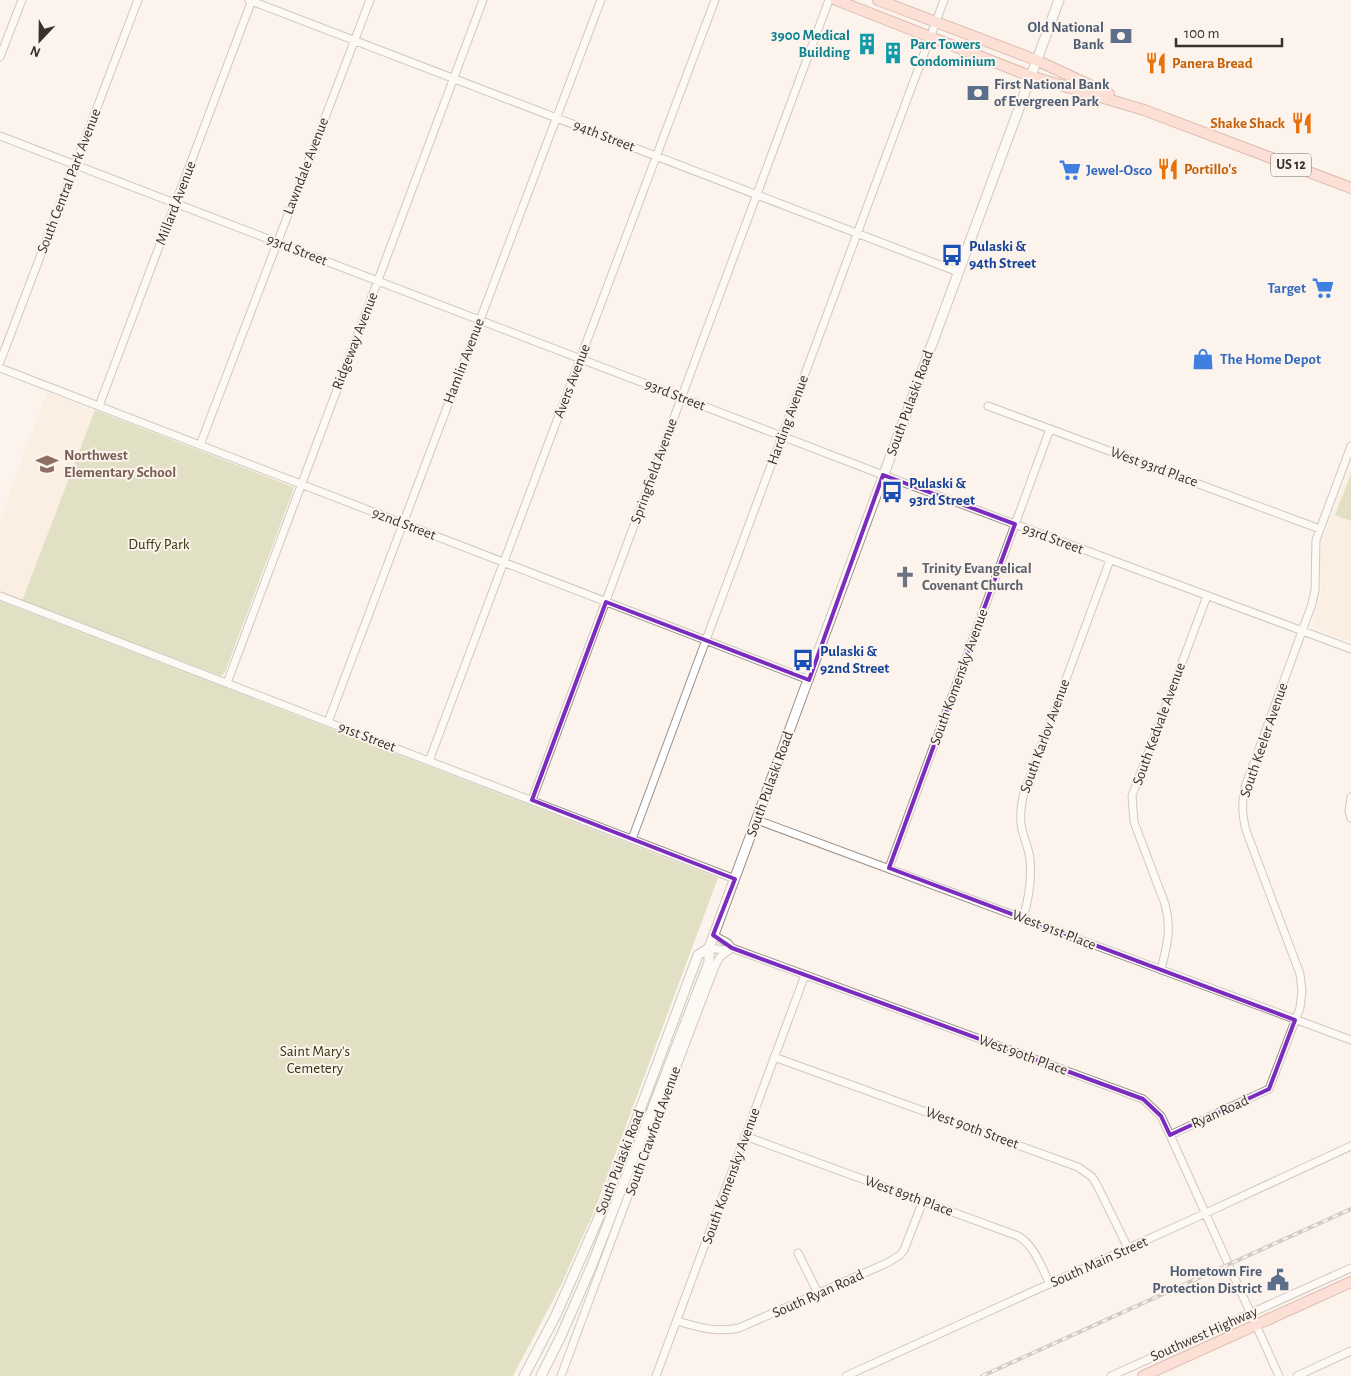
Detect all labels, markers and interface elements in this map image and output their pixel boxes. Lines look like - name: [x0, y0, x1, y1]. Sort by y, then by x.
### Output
- north arrow: [15, 15, 65, 65]
- scale bar: [1176, 15, 1282, 47]
- place label: Old National Bank: [1027, 20, 1105, 52]
- bank icon: Old National Bank: [1108, 23, 1134, 49]
- text: 100 m: [1184, 26, 1219, 41]
- place label: 3900 Medical Building: [771, 28, 850, 60]
- building icon: 3900 Medical Building: [854, 31, 880, 57]
- place label: Parc Towers Condominium: [910, 37, 996, 69]
- building icon: Parc Towers Condominium: [880, 40, 906, 66]
- text: N: [28, 43, 43, 59]
- restaurant icon: Panera Bread: [1143, 50, 1169, 76]
- place label: Panera Bread: [1172, 56, 1253, 71]
- place label: First National Bank of Evergreen Park: [994, 77, 1110, 109]
- bank icon: First National Bank of Evergreen Park: [965, 80, 991, 106]
- street label: South Central Park Avenue: [34, 106, 104, 255]
- restaurant icon: Shake Shack: [1289, 110, 1315, 136]
- street label: Lawndale Avenue: [281, 115, 331, 216]
- place label: Shake Shack: [1210, 116, 1286, 131]
- street label: 94th Street: [571, 117, 637, 155]
- road number: US 12: [1271, 154, 1311, 176]
- restaurant icon: Portillo's: [1155, 156, 1181, 182]
- supermarket icon: Jewel-Osco: [1057, 157, 1083, 183]
- street label: Millard Avenue: [153, 159, 199, 247]
- place label: Portillo's: [1184, 162, 1237, 177]
- place label: Jewel-Osco: [1086, 163, 1152, 178]
- street label: 93rd Street: [265, 232, 330, 268]
- place label: Pulaski & 94th Street: [969, 239, 1036, 271]
- bus stop icon: Pulaski & 94th Street: [939, 242, 965, 268]
- supermarket icon: Target: [1310, 275, 1336, 301]
- place label: Target: [1268, 281, 1306, 296]
- street label: Ridgeway Avenue: [330, 290, 381, 392]
- street label: Hamlin Avenue: [441, 316, 487, 406]
- street label: Avers Avenue: [551, 342, 593, 420]
- shop icon: The Home Depot: [1190, 346, 1216, 372]
- street label: South Pulaski Road: [884, 348, 936, 458]
- place label: The Home Depot: [1220, 352, 1321, 367]
- street label: Harding Avenue: [765, 373, 811, 467]
- street label: 93rd Street: [643, 377, 708, 413]
- street label: Springfield Avenue: [628, 416, 680, 526]
- street label: West 93rd Place: [1108, 444, 1200, 490]
- place label: Northwest Elementary School: [64, 448, 176, 480]
- school or university icon: Northwest Elementary School: [34, 451, 60, 477]
- place label: Pulaski & 93rd Street: [909, 476, 975, 508]
- bus stop icon: Pulaski & 93rd Street: [879, 479, 905, 505]
- street label: 92nd Street: [370, 505, 438, 543]
- street label: 93rd Street: [1021, 521, 1086, 557]
- park label: Duffy Park: [128, 537, 190, 552]
- place label: Trinity Evangelical Covenant Church: [922, 561, 1032, 593]
- church icon: Trinity Evangelical Covenant Church: [892, 564, 918, 590]
- street label: South Komensky Avenue: [927, 607, 991, 747]
- place label: Pulaski & 92nd Street: [820, 644, 889, 676]
- bus stop icon: Pulaski & 92nd Street: [790, 647, 816, 673]
- street label: South Kedvale Avenue: [1130, 661, 1188, 787]
- street label: South Karlov Avenue: [1017, 677, 1073, 795]
- street label: South Keeler Avenue: [1237, 681, 1291, 799]
- street label: 91st Street: [336, 719, 398, 755]
- street label: South Pulaski Road: [744, 729, 796, 839]
- street label: West 91st Place: [1010, 907, 1098, 953]
- street label: West 90th Place: [976, 1032, 1070, 1078]
- park label: Saint Mary's Cemetery: [280, 1044, 350, 1076]
- street label: South Crawford Avenue: [623, 1064, 683, 1198]
- street label: Ryan Road: [1189, 1093, 1251, 1131]
- street label: West 90th Street: [923, 1104, 1021, 1152]
- street label: South Komensky Avenue: [699, 1106, 763, 1246]
- street label: South Pulaski Road: [593, 1107, 647, 1217]
- street label: West 89th Place: [863, 1173, 955, 1219]
- street label: South Main Street: [1048, 1234, 1150, 1290]
- place label: Hometown Fire Protection District: [1152, 1264, 1262, 1296]
- street label: South Ryan Road: [770, 1267, 866, 1321]
- public building icon: Hometown Fire Protection District: [1265, 1267, 1291, 1293]
- street label: Southwest Highway: [1148, 1303, 1260, 1364]

